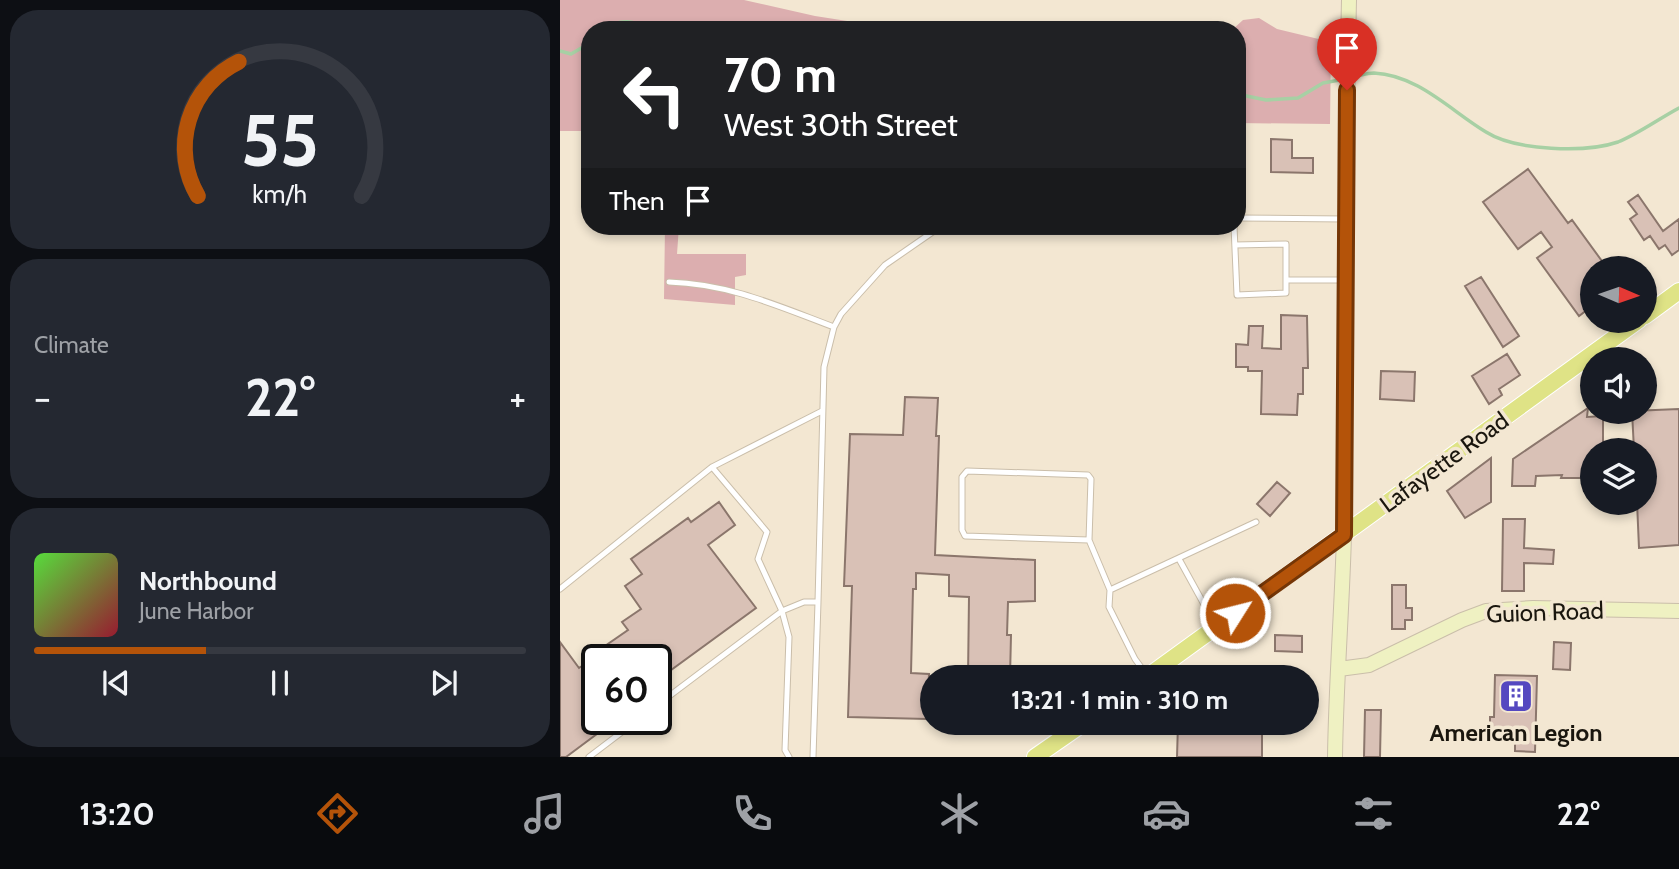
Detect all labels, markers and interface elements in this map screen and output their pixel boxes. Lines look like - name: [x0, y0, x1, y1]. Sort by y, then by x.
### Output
- pin: [1317, 18, 1377, 90]
- icon: arrive: [1328, 29, 1366, 67]
- text: 70 m: [724, 45, 837, 104]
- icon: left: [609, 49, 700, 140]
- text: 55: [241, 96, 319, 184]
- text: West 30th Street: [724, 105, 958, 144]
- text: km/h: [253, 178, 307, 208]
- icon: arrive: [679, 182, 717, 220]
- text: Then: [609, 185, 665, 217]
- north arrow: [1580, 256, 1657, 332]
- map controls: [1580, 256, 1657, 515]
- text: Climate: [34, 331, 109, 359]
- button: sound: [1580, 347, 1657, 424]
- text: 22°: [245, 366, 315, 429]
- text: −: [34, 374, 51, 421]
- text: +: [509, 374, 526, 421]
- street label: Lafayette Road: [1374, 406, 1514, 518]
- button: layers: [1580, 438, 1657, 515]
- text: Northbound: [139, 565, 277, 597]
- position arrow: [1198, 576, 1272, 650]
- street label: Guion Road: [1486, 595, 1604, 629]
- text: June Harbor: [139, 597, 253, 625]
- speed limit sign: 60: [581, 644, 672, 735]
- icon: previous: [97, 664, 135, 702]
- icon: pause: [261, 664, 299, 702]
- icon: next: [425, 664, 463, 702]
- building icon: American Legion: [1497, 677, 1535, 715]
- text: 13:21 · 1 min · 310 m: [1011, 684, 1228, 716]
- place label: American Legion: [1430, 718, 1602, 747]
- icon: directions: [313, 789, 362, 838]
- icon: music: [520, 789, 569, 838]
- icon: phone: [728, 789, 777, 838]
- icon: climate: [935, 789, 984, 838]
- icon: car: [1142, 789, 1191, 838]
- icon: filters: [1349, 789, 1398, 838]
- text: 13:20: [79, 794, 155, 833]
- text: 22°: [1557, 794, 1600, 833]

